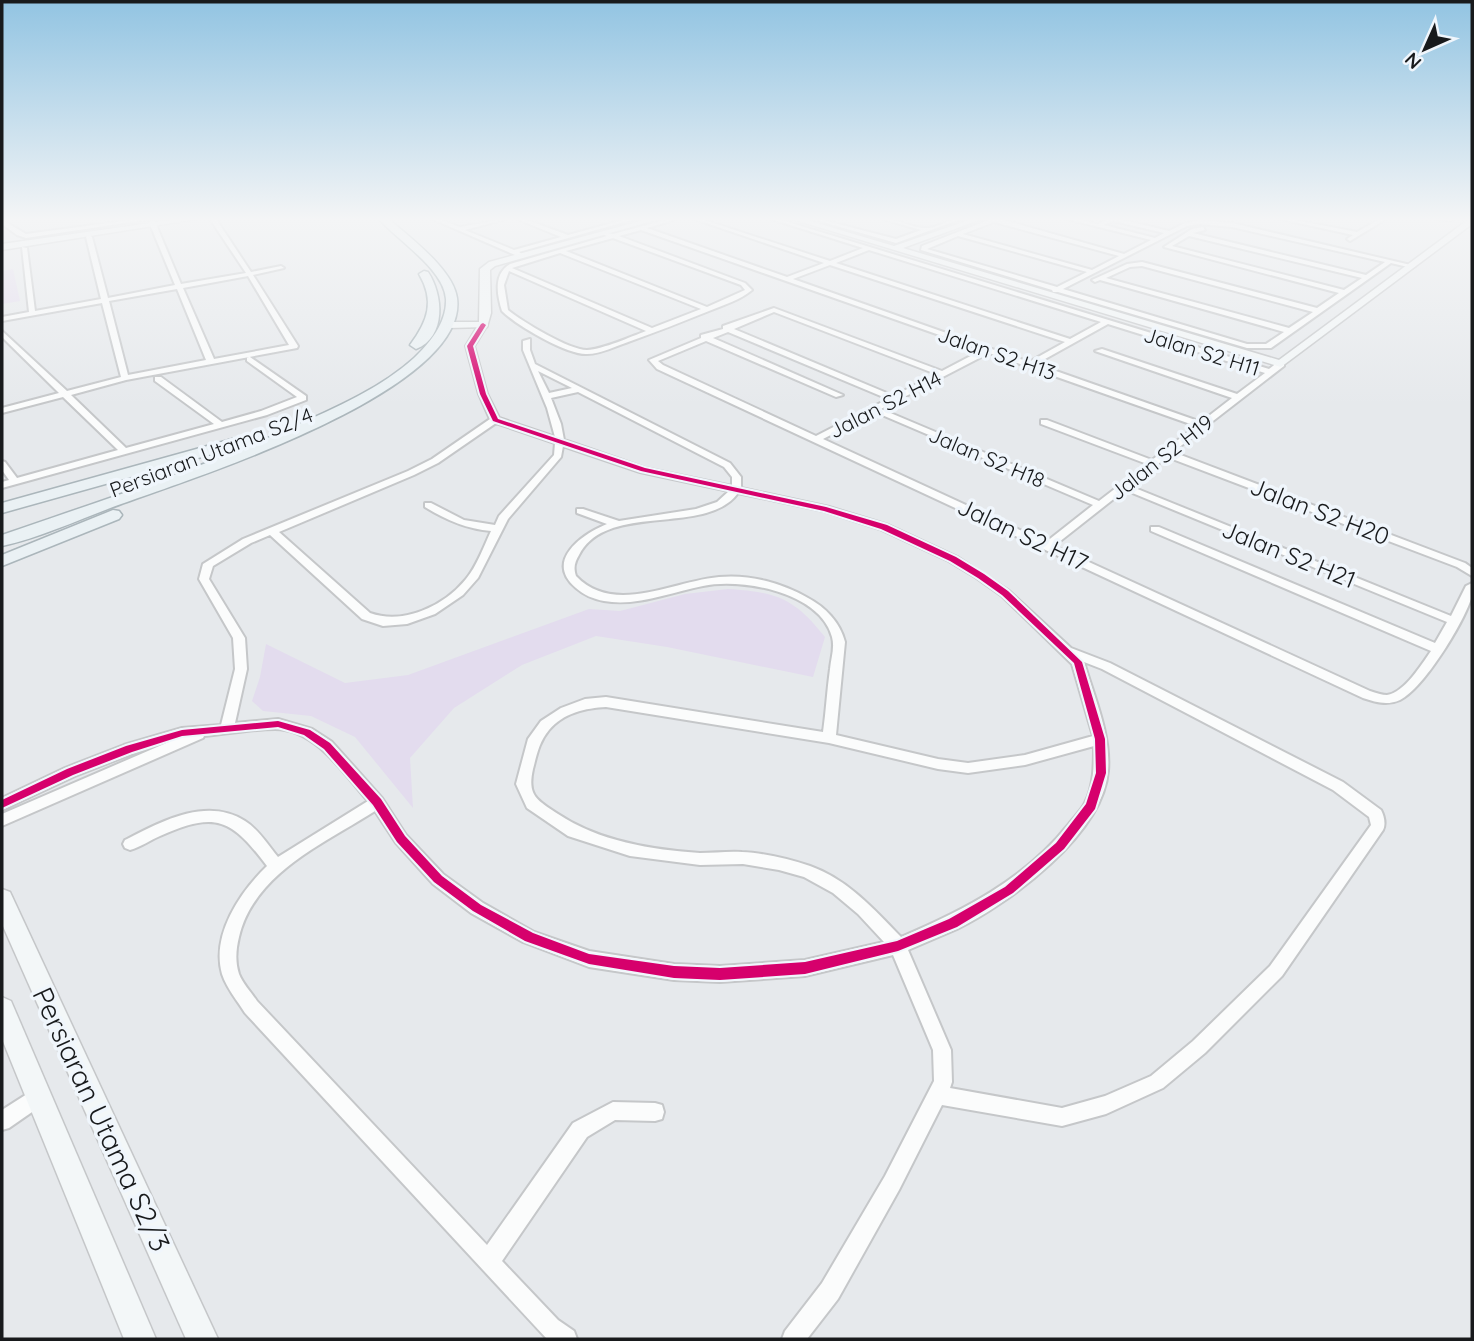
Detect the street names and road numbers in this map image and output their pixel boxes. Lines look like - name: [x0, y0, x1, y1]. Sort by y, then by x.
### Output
- street label: Jalan S2 H13: [935, 321, 1059, 385]
- street label: Jalan S2 H11: [1141, 321, 1263, 381]
- street label: Jalan S2 H14: [824, 365, 946, 443]
- street label: Persiaran Utama S2/4: [106, 401, 316, 503]
- street label: Jalan S2 H19: [1104, 409, 1218, 505]
- street label: Jalan S2 H18: [925, 421, 1049, 493]
- street label: Jalan S2 H20: [1246, 471, 1394, 551]
- street label: Jalan S2 H17: [953, 491, 1093, 577]
- street label: Jalan S2 H21: [1218, 514, 1360, 594]
- street label: Persiaran Utama S2/3: [25, 981, 179, 1257]

